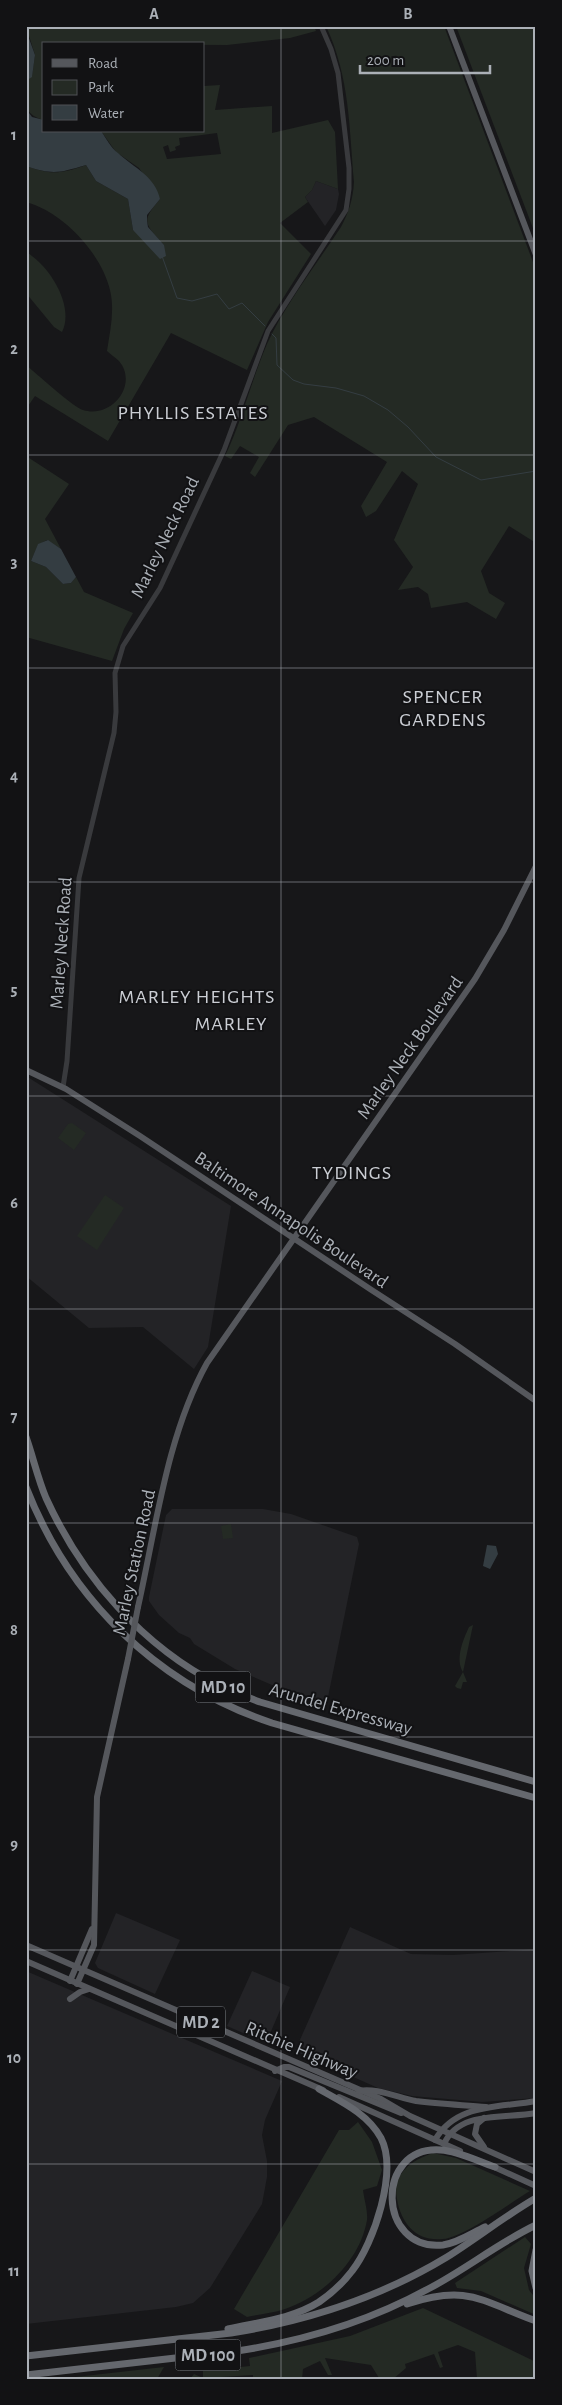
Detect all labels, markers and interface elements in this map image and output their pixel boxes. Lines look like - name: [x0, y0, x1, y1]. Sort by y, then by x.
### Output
- text: A: [149, 6, 159, 22]
- text: B: [403, 6, 413, 22]
- legend: [42, 42, 205, 132]
- scale bar: [360, 42, 490, 74]
- text: 200 m: [367, 53, 404, 68]
- text: Road: [88, 56, 118, 71]
- text: Park: [88, 80, 114, 95]
- text: Water: [88, 106, 124, 121]
- text: 1: [11, 127, 17, 143]
- text: 2: [10, 341, 18, 357]
- district label: PHYLLIS ESTATES: [117, 403, 269, 423]
- street label: Marley Neck Road: [128, 474, 203, 601]
- text: 3: [11, 554, 18, 570]
- district label: SPENCER GARDENS: [399, 687, 487, 730]
- text: 4: [10, 768, 18, 784]
- street label: Marley Neck Road: [47, 876, 76, 1010]
- street label: Marley Neck Boulevard: [354, 973, 467, 1123]
- text: 5: [11, 982, 18, 998]
- district label: MARLEY HEIGHTS: [119, 987, 275, 1007]
- district label: MARLEY: [195, 1014, 267, 1034]
- street label: Baltimore Annapolis Boulevard: [191, 1148, 391, 1292]
- district label: TYDINGS: [312, 1163, 392, 1183]
- text: 6: [10, 1195, 18, 1211]
- text: 7: [11, 1409, 18, 1425]
- street label: Marley Station Road: [110, 1488, 159, 1637]
- text: 8: [10, 1622, 18, 1638]
- road number: MD 10: [196, 1671, 250, 1702]
- street label: Arundel Expressway: [267, 1680, 414, 1739]
- text: 9: [10, 1836, 18, 1852]
- road number: MD 2: [177, 2006, 225, 2038]
- street label: Ritchie Highway: [242, 2018, 360, 2083]
- text: 10: [7, 2050, 21, 2066]
- text: 11: [8, 2263, 20, 2279]
- road number: MD 100: [176, 2340, 240, 2370]

